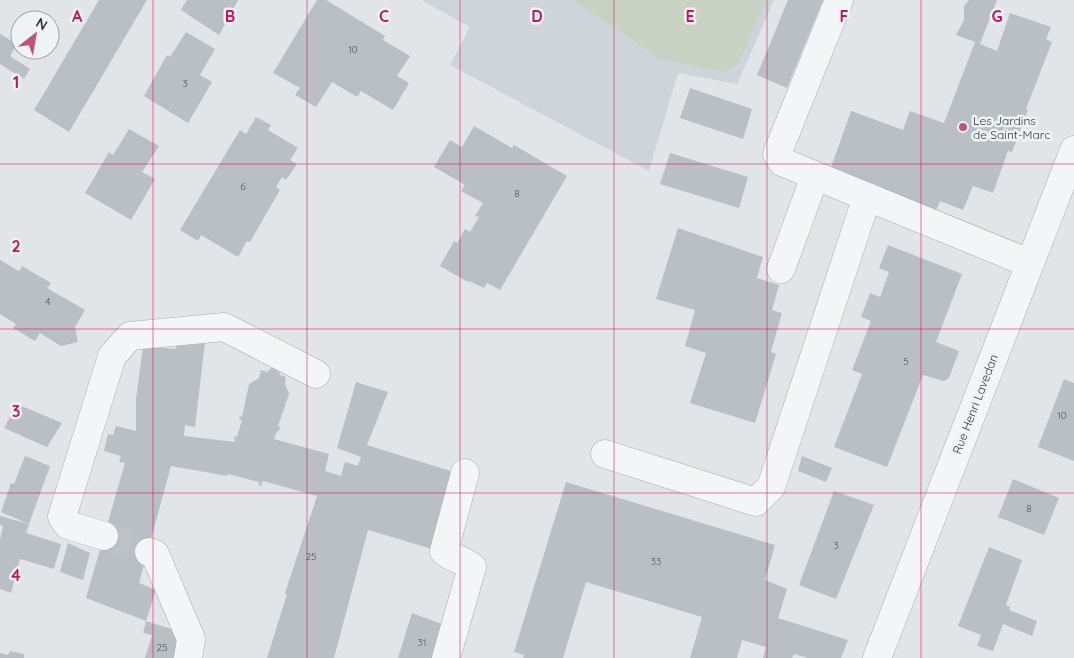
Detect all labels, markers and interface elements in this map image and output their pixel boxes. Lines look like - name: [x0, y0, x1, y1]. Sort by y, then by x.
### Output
- text: A: [72, 6, 83, 26]
- text: B: [225, 6, 235, 26]
- text: C: [379, 6, 389, 26]
- text: D: [531, 6, 543, 26]
- text: E: [685, 6, 695, 26]
- text: F: [840, 6, 849, 26]
- text: G: [991, 6, 1003, 26]
- north arrow: [10, 10, 60, 60]
- text: N: [33, 13, 51, 34]
- house number: 10: [348, 43, 358, 56]
- text: 1: [13, 72, 19, 92]
- house number: 3: [182, 77, 188, 90]
- place label: Les Jardins de Saint-Marc: [973, 113, 1050, 142]
- marker: Les Jardins de Saint-Marc: [957, 121, 969, 133]
- house number: 6: [240, 180, 246, 193]
- house number: 8: [514, 187, 520, 200]
- text: 2: [11, 236, 21, 256]
- house number: 4: [45, 295, 51, 308]
- street label: Rue Henri Lavedan: [949, 352, 1001, 456]
- house number: 5: [903, 355, 909, 368]
- text: 3: [12, 401, 20, 421]
- house number: 10: [1057, 409, 1067, 422]
- house number: 8: [1026, 502, 1032, 515]
- house number: 3: [833, 539, 839, 552]
- house number: 25: [306, 550, 317, 563]
- house number: 33: [651, 555, 661, 568]
- text: 4: [11, 565, 21, 585]
- house number: 31: [418, 636, 426, 649]
- house number: 25: [157, 641, 168, 654]

